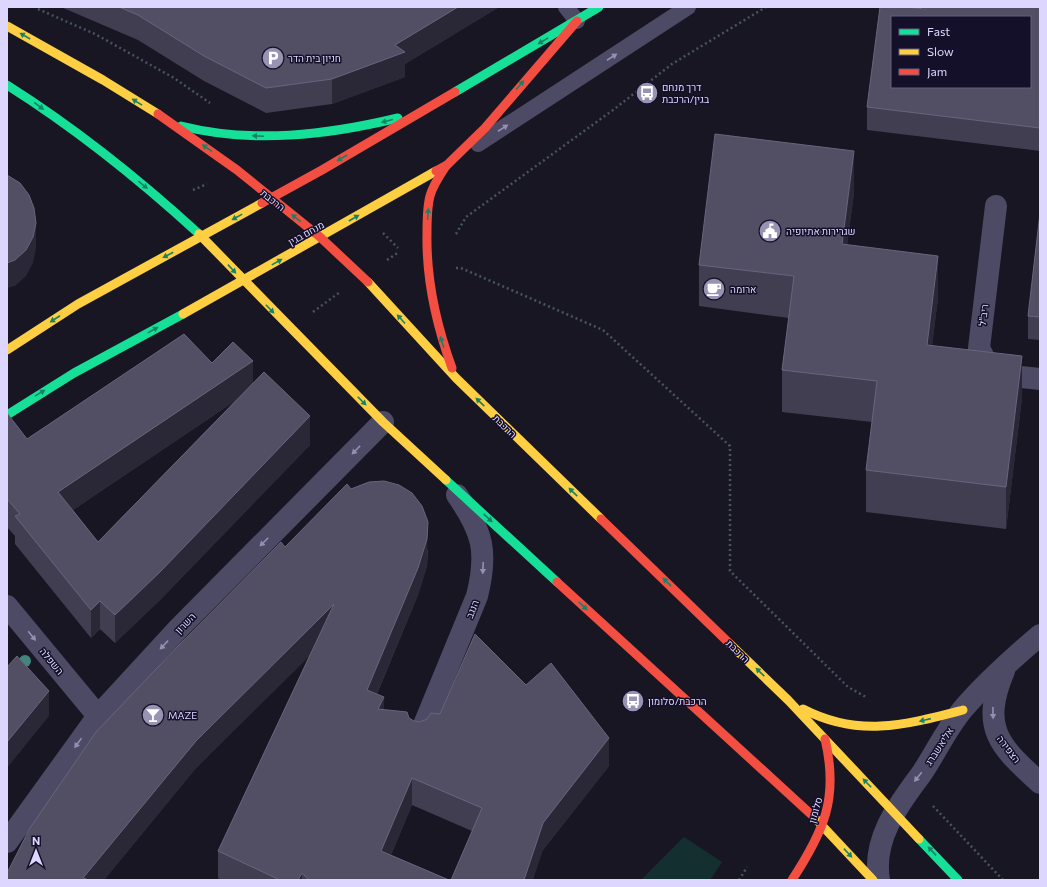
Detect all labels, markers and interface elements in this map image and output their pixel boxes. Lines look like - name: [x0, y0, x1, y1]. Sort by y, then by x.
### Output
- legend: [891, 16, 1031, 88]
- text: Fast: [927, 24, 950, 38]
- one-way arrow: [19, 32, 31, 39]
- one-way arrow: [537, 37, 549, 44]
- text: Slow: [927, 44, 954, 58]
- parking icon: חניון בית הדר: [260, 45, 286, 71]
- place label: חניון בית הדר: [288, 52, 341, 64]
- one-way arrow: [606, 53, 617, 61]
- text: Jam: [927, 64, 947, 79]
- one-way arrow: [516, 79, 525, 90]
- bus stop icon: דרך מנחם בגין/הרכבת: [634, 80, 660, 106]
- place label: דרך מנחם בגין/הרכבת: [662, 81, 710, 105]
- one-way arrow: [131, 98, 143, 105]
- one-way arrow: [34, 102, 45, 111]
- one-way arrow: [380, 118, 392, 124]
- one-way arrow: [498, 124, 508, 132]
- one-way arrow: [251, 133, 264, 139]
- one-way arrow: [202, 144, 212, 152]
- one-way arrow: [336, 155, 348, 162]
- one-way arrow: [137, 181, 148, 190]
- street label: הרכבת: [258, 187, 288, 213]
- one-way arrow: [424, 208, 431, 220]
- one-way arrow: [290, 213, 301, 222]
- one-way arrow: [231, 214, 243, 221]
- one-way arrow: [348, 215, 360, 221]
- street label: מנחם בגין: [286, 218, 326, 248]
- public building icon: שגרירות אתיופיה: [757, 218, 783, 244]
- place label: שגרירות אתיופיה: [786, 225, 856, 237]
- one-way arrow: [162, 252, 173, 258]
- one-way arrow: [271, 258, 283, 265]
- one-way arrow: [227, 264, 237, 274]
- cafe icon: ארומה: [701, 276, 727, 302]
- place label: ארומה: [730, 283, 757, 295]
- street label: ריב"ל: [976, 303, 990, 327]
- one-way arrow: [265, 304, 275, 314]
- one-way arrow: [397, 314, 406, 323]
- one-way arrow: [49, 315, 60, 323]
- one-way arrow: [147, 327, 159, 333]
- one-way arrow: [439, 336, 445, 348]
- one-way arrow: [34, 390, 46, 397]
- one-way arrow: [357, 396, 367, 406]
- one-way arrow: [475, 397, 485, 406]
- street label: הרכבת: [491, 412, 519, 440]
- one-way arrow: [351, 445, 361, 455]
- one-way arrow: [568, 487, 578, 497]
- one-way arrow: [483, 513, 493, 523]
- one-way arrow: [259, 537, 269, 547]
- one-way arrow: [479, 562, 486, 574]
- one-way arrow: [662, 577, 672, 587]
- street label: הנגב: [463, 598, 481, 620]
- one-way arrow: [579, 601, 588, 610]
- street label: השרון: [172, 610, 198, 636]
- one-way arrow: [27, 631, 36, 641]
- street label: הרכבת: [724, 637, 752, 665]
- one-way arrow: [159, 640, 168, 650]
- street label: השפלה: [38, 645, 67, 677]
- one-way arrow: [755, 668, 765, 677]
- bus stop icon: הרכבת/סלומון: [620, 688, 646, 714]
- place label: הרכבת/סלומון: [648, 695, 707, 707]
- bar icon: MAZE: [140, 702, 166, 728]
- one-way arrow: [990, 707, 996, 720]
- place label: MAZE: [168, 709, 197, 721]
- one-way arrow: [919, 718, 931, 724]
- street label: אליאשברג: [922, 725, 956, 767]
- street label: הצפירה: [995, 733, 1023, 765]
- one-way arrow: [75, 738, 83, 748]
- one-way arrow: [914, 772, 922, 783]
- one-way arrow: [862, 778, 872, 788]
- street label: סלומון: [806, 796, 824, 824]
- north arrow: [16, 831, 56, 871]
- text: N: [32, 834, 40, 847]
- one-way arrow: [927, 846, 936, 856]
- one-way arrow: [843, 848, 852, 859]

